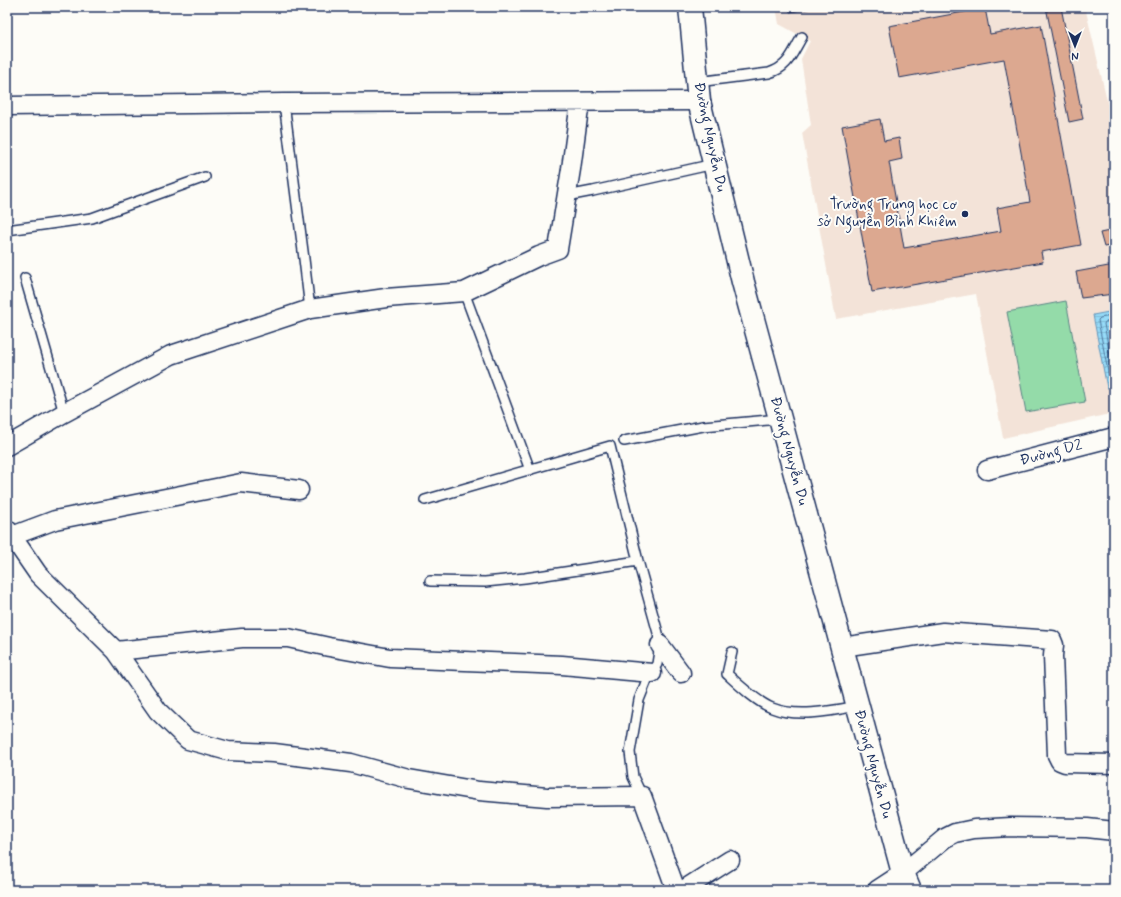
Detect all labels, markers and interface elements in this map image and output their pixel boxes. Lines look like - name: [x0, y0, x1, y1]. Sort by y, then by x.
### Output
- north arrow: [1055, 26, 1095, 66]
- text: N: [1071, 48, 1079, 62]
- street label: Đường Nguyễn Du: [688, 80, 731, 194]
- place label: Trường Trung học cơ sở Nguyễn Bỉnh Khiêm: [817, 195, 957, 233]
- marker: Trường Trung học cơ sở Nguyễn Bỉnh Khiêm: [960, 209, 970, 219]
- street label: Đường Nguyễn Du: [764, 394, 813, 508]
- street label: Đường D2: [1018, 435, 1085, 472]
- street label: Đường Nguyễn Du: [848, 707, 897, 821]

